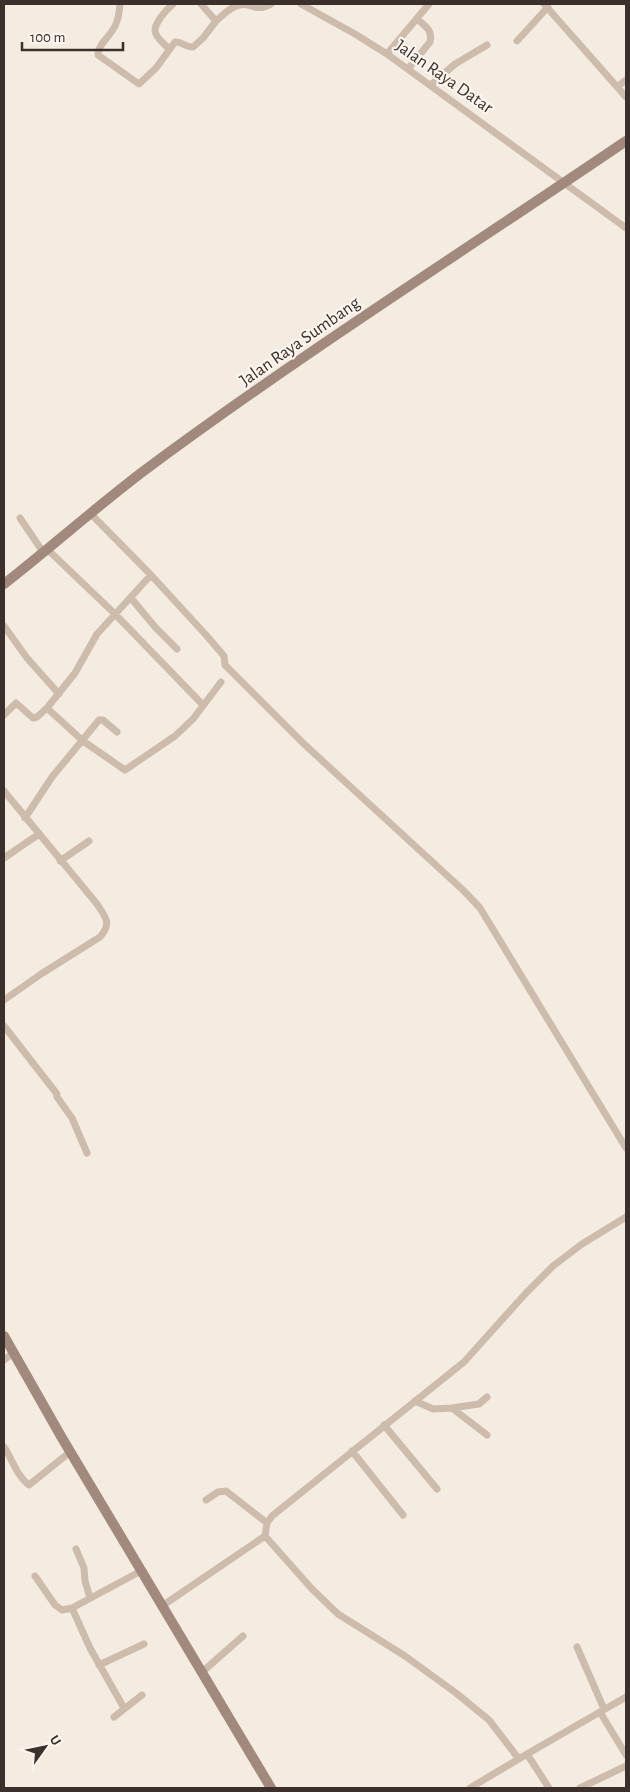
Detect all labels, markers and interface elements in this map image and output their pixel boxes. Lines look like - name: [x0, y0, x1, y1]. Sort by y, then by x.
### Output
- scale bar: [22, 20, 124, 52]
- text: 100 m: [30, 30, 65, 45]
- street label: Jalan Raya Datar: [392, 37, 496, 117]
- street label: Jalan Raya Sumbang: [237, 294, 364, 390]
- north arrow: [20, 1722, 70, 1772]
- text: U: [47, 1733, 63, 1748]

